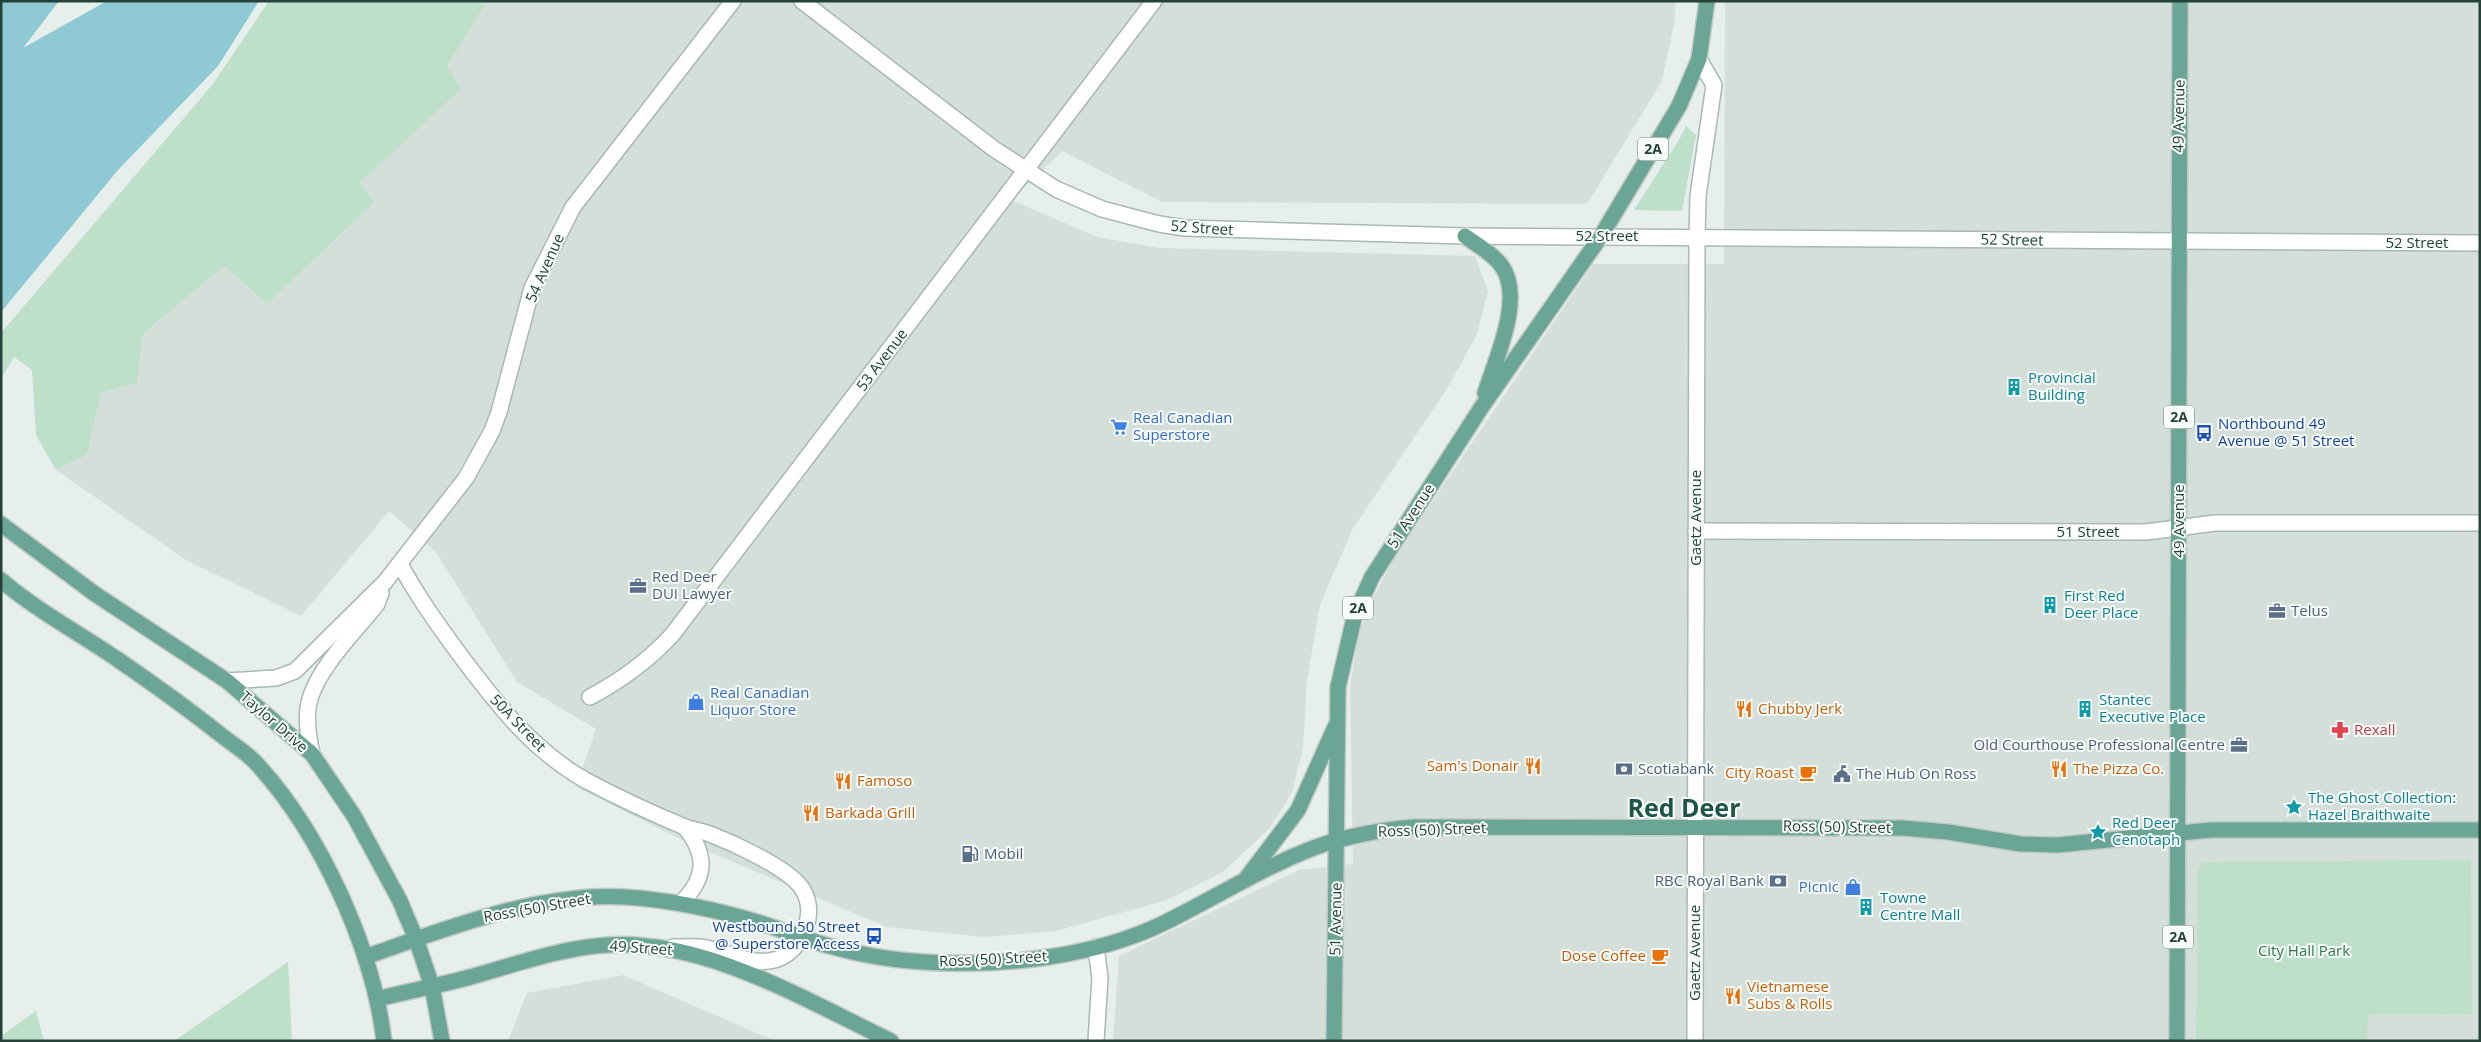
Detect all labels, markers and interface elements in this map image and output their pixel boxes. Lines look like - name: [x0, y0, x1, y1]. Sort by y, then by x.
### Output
- street label: 49 Avenue: [2167, 79, 2189, 153]
- road number: 2A: [1638, 138, 1668, 160]
- street label: 52 Street: [1170, 215, 1234, 239]
- street label: 52 Street: [1576, 225, 1638, 245]
- street label: 52 Street: [1980, 228, 2044, 250]
- street label: 54 Avenue: [520, 230, 568, 305]
- street label: 52 Street: [2386, 232, 2448, 252]
- street label: 53 Avenue: [851, 324, 911, 395]
- place label: Provincial Building: [2028, 367, 2096, 404]
- building icon: Provincial Building: [2004, 377, 2024, 397]
- road number: 2A: [2164, 406, 2194, 428]
- place label: Real Canadian Superstore: [1133, 407, 1233, 444]
- place label: Northbound 49 Avenue @ 51 Street: [2218, 413, 2354, 450]
- supermarket icon: Real Canadian Superstore: [1109, 417, 1129, 437]
- bus stop icon: Northbound 49 Avenue @ 51 Street: [2194, 423, 2214, 443]
- street label: Gaetz Avenue: [1685, 470, 1705, 566]
- street label: 51 Avenue: [1382, 479, 1439, 552]
- street label: 49 Avenue: [2168, 484, 2188, 558]
- street label: 51 Street: [2057, 521, 2119, 541]
- place label: Red Deer DUI Lawyer: [652, 566, 732, 603]
- office icon: Red Deer DUI Lawyer: [628, 576, 648, 596]
- place label: First Red Deer Place: [2064, 585, 2139, 622]
- building icon: First Red Deer Place: [2040, 595, 2060, 615]
- road number: 2A: [1343, 596, 1373, 620]
- place label: Telus: [2291, 600, 2328, 620]
- office icon: Telus: [2267, 601, 2287, 621]
- place label: Real Canadian Liquor Store: [710, 682, 810, 719]
- street label: Taylor Drive: [237, 686, 313, 756]
- street label: 50A Street: [486, 689, 551, 755]
- place label: Stantec Executive Place: [2099, 689, 2206, 726]
- shop icon: Real Canadian Liquor Store: [686, 692, 706, 712]
- place label: Chubby Jerk: [1758, 698, 1842, 718]
- restaurant icon: Chubby Jerk: [1734, 699, 1754, 719]
- building icon: Stantec Executive Place: [2075, 699, 2095, 719]
- place label: Rexall: [2354, 719, 2395, 739]
- pharmacy icon: Rexall: [2330, 720, 2350, 740]
- place label: Old Courthouse Professional Centre: [1973, 734, 2225, 754]
- office icon: Old Courthouse Professional Centre: [2229, 735, 2249, 755]
- place label: Sam's Donair: [1427, 755, 1519, 775]
- restaurant icon: Sam's Donair: [1523, 756, 1543, 776]
- place label: Scotiabank: [1638, 758, 1715, 778]
- place label: The Pizza Co.: [2073, 758, 2164, 778]
- bank icon: Scotiabank: [1614, 759, 1634, 779]
- restaurant icon: The Pizza Co.: [2049, 759, 2069, 779]
- place label: City Roast: [1725, 762, 1794, 782]
- cafe icon: City Roast: [1798, 763, 1818, 783]
- place label: The Hub On Ross: [1856, 763, 1976, 783]
- public building icon: The Hub On Ross: [1832, 764, 1852, 784]
- place label: Famoso: [857, 770, 912, 790]
- restaurant icon: Famoso: [833, 771, 853, 791]
- place label: The Ghost Collection: Hazel Braithwaite: [2308, 787, 2456, 824]
- district label: Red Deer: [1628, 790, 1741, 824]
- place icon: The Ghost Collection: Hazel Braithwaite: [2284, 797, 2304, 817]
- place label: Barkada Grill: [825, 802, 915, 822]
- restaurant icon: Barkada Grill: [801, 803, 821, 823]
- place label: Red Deer Cenotaph: [2112, 812, 2180, 849]
- street label: Ross (50) Street: [1783, 815, 1891, 837]
- street label: Ross (50) Street: [1378, 817, 1486, 841]
- place icon: Red Deer Cenotaph: [2088, 822, 2108, 842]
- place label: Mobil: [984, 843, 1023, 863]
- fuel station icon: Mobil: [960, 844, 980, 864]
- place label: RBC Royal Bank: [1655, 870, 1764, 890]
- bank icon: RBC Royal Bank: [1768, 871, 1788, 891]
- place label: Picnic: [1799, 876, 1839, 896]
- shop icon: Picnic: [1843, 877, 1863, 897]
- street label: 51 Avenue: [1324, 882, 1346, 956]
- place label: Towne Centre Mall: [1880, 887, 1960, 924]
- street label: Ross (50) Street: [482, 888, 592, 926]
- building icon: Towne Centre Mall: [1856, 897, 1876, 917]
- street label: Gaetz Avenue: [1684, 905, 1704, 1001]
- place label: Westbound 50 Street @ Superstore Access: [713, 916, 860, 953]
- bus stop icon: Westbound 50 Street @ Superstore Access: [864, 926, 884, 946]
- road number: 2A: [2163, 926, 2193, 949]
- street label: 49 Street: [609, 935, 673, 959]
- park label: City Hall Park: [2258, 940, 2350, 960]
- street label: Ross (50) Street: [938, 945, 1048, 971]
- place label: Dose Coffee: [1561, 945, 1646, 965]
- cafe icon: Dose Coffee: [1650, 946, 1670, 966]
- place label: Vietnamese Subs & Rolls: [1747, 976, 1832, 1013]
- restaurant icon: Vietnamese Subs & Rolls: [1723, 986, 1743, 1006]

